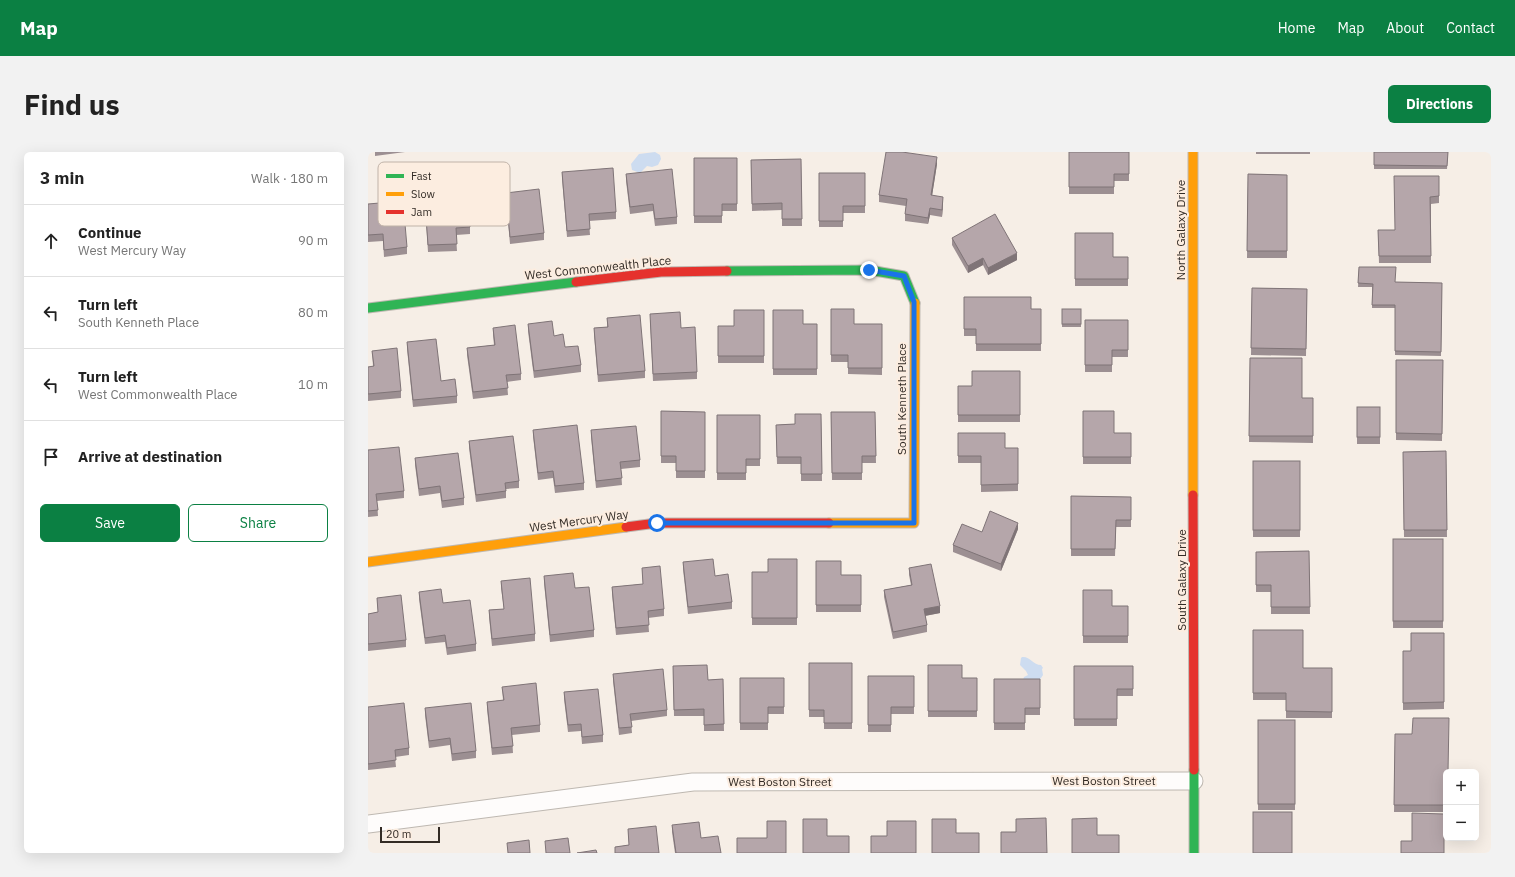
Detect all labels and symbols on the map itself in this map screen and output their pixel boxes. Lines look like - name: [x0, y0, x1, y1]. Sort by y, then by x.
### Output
- legend: [378, 162, 510, 226]
- text: Fast: [411, 169, 432, 183]
- street label: North Galaxy Drive: [1173, 179, 1188, 280]
- text: Slow: [411, 187, 435, 201]
- text: Jam: [411, 205, 432, 219]
- street label: West Commonwealth Place: [524, 252, 672, 283]
- route end: [860, 261, 878, 279]
- street label: South Kenneth Place: [894, 343, 909, 455]
- street label: West Mercury Way: [529, 506, 629, 535]
- route start: [648, 514, 666, 532]
- street label: South Galaxy Drive: [1174, 529, 1189, 631]
- street label: West Boston Street: [1052, 773, 1156, 788]
- street label: West Boston Street: [728, 774, 832, 789]
- scale bar: [380, 825, 440, 844]

